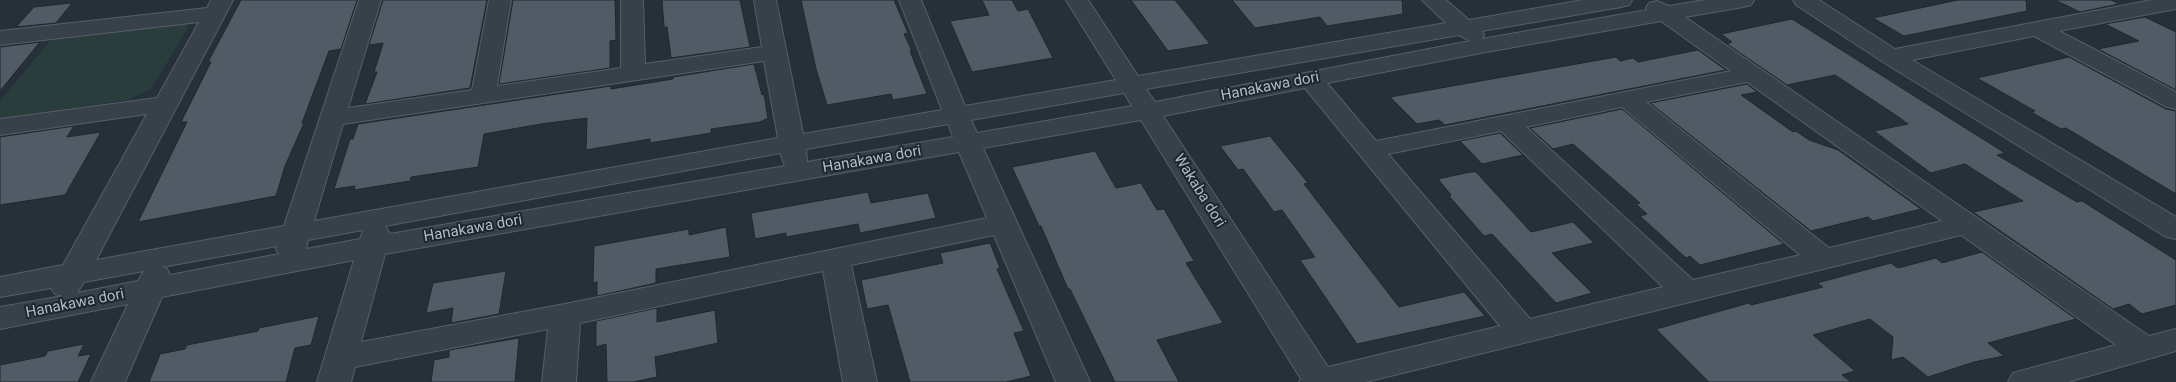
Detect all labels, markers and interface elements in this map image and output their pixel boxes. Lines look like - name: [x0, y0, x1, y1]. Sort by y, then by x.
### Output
- street label: Hanakawa dori: [1219, 69, 1321, 105]
- street label: Hanakawa dori: [821, 142, 923, 178]
- street label: Wakaba dori: [1169, 151, 1229, 231]
- street label: Hanakawa dori: [422, 211, 524, 247]
- street label: Hanakawa dori: [24, 286, 126, 322]

